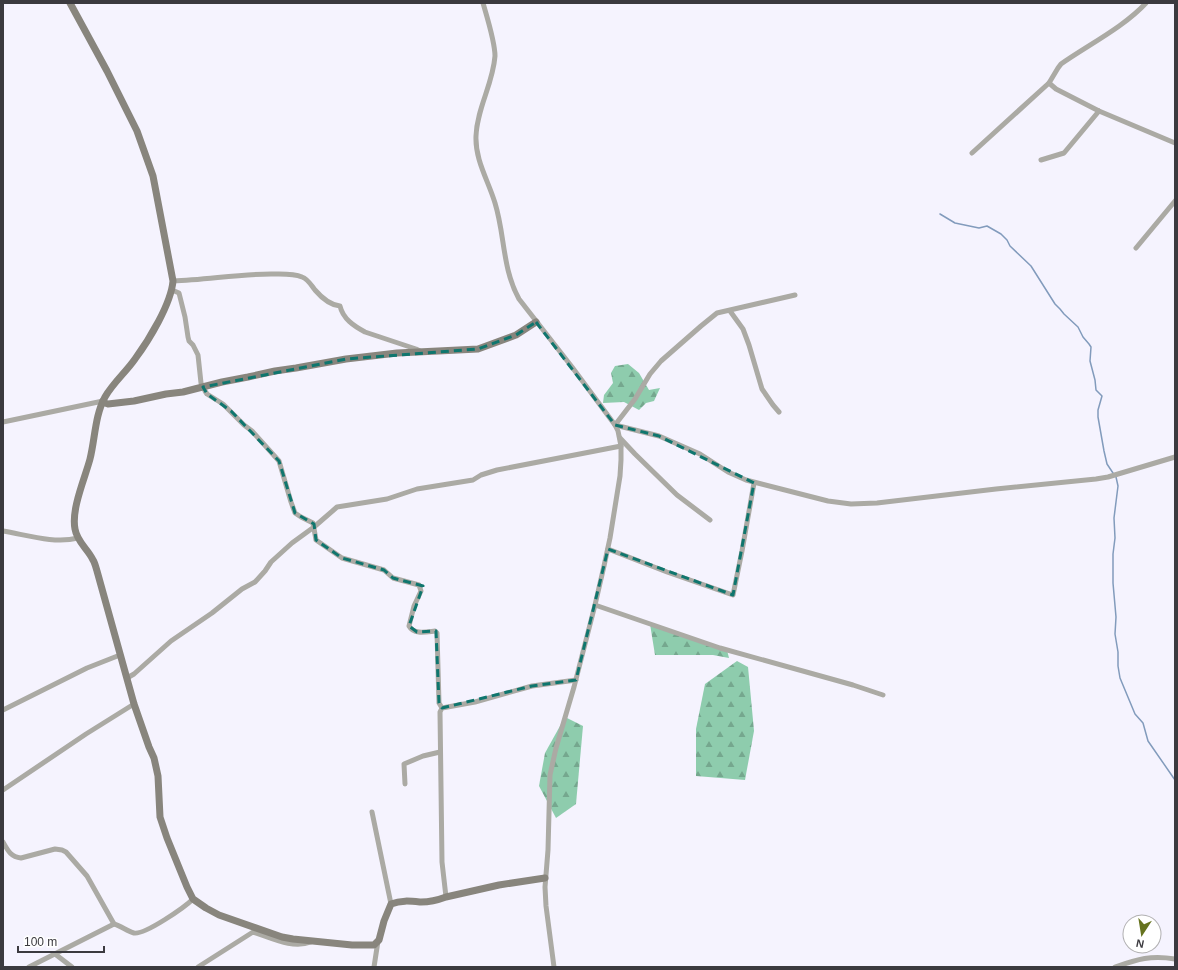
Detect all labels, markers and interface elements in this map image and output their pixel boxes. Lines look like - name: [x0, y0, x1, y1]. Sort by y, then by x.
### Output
- north arrow: [1122, 914, 1162, 954]
- scale bar: [18, 928, 104, 954]
- text: 100 m: [24, 935, 57, 949]
- text: N: [1135, 937, 1145, 950]

